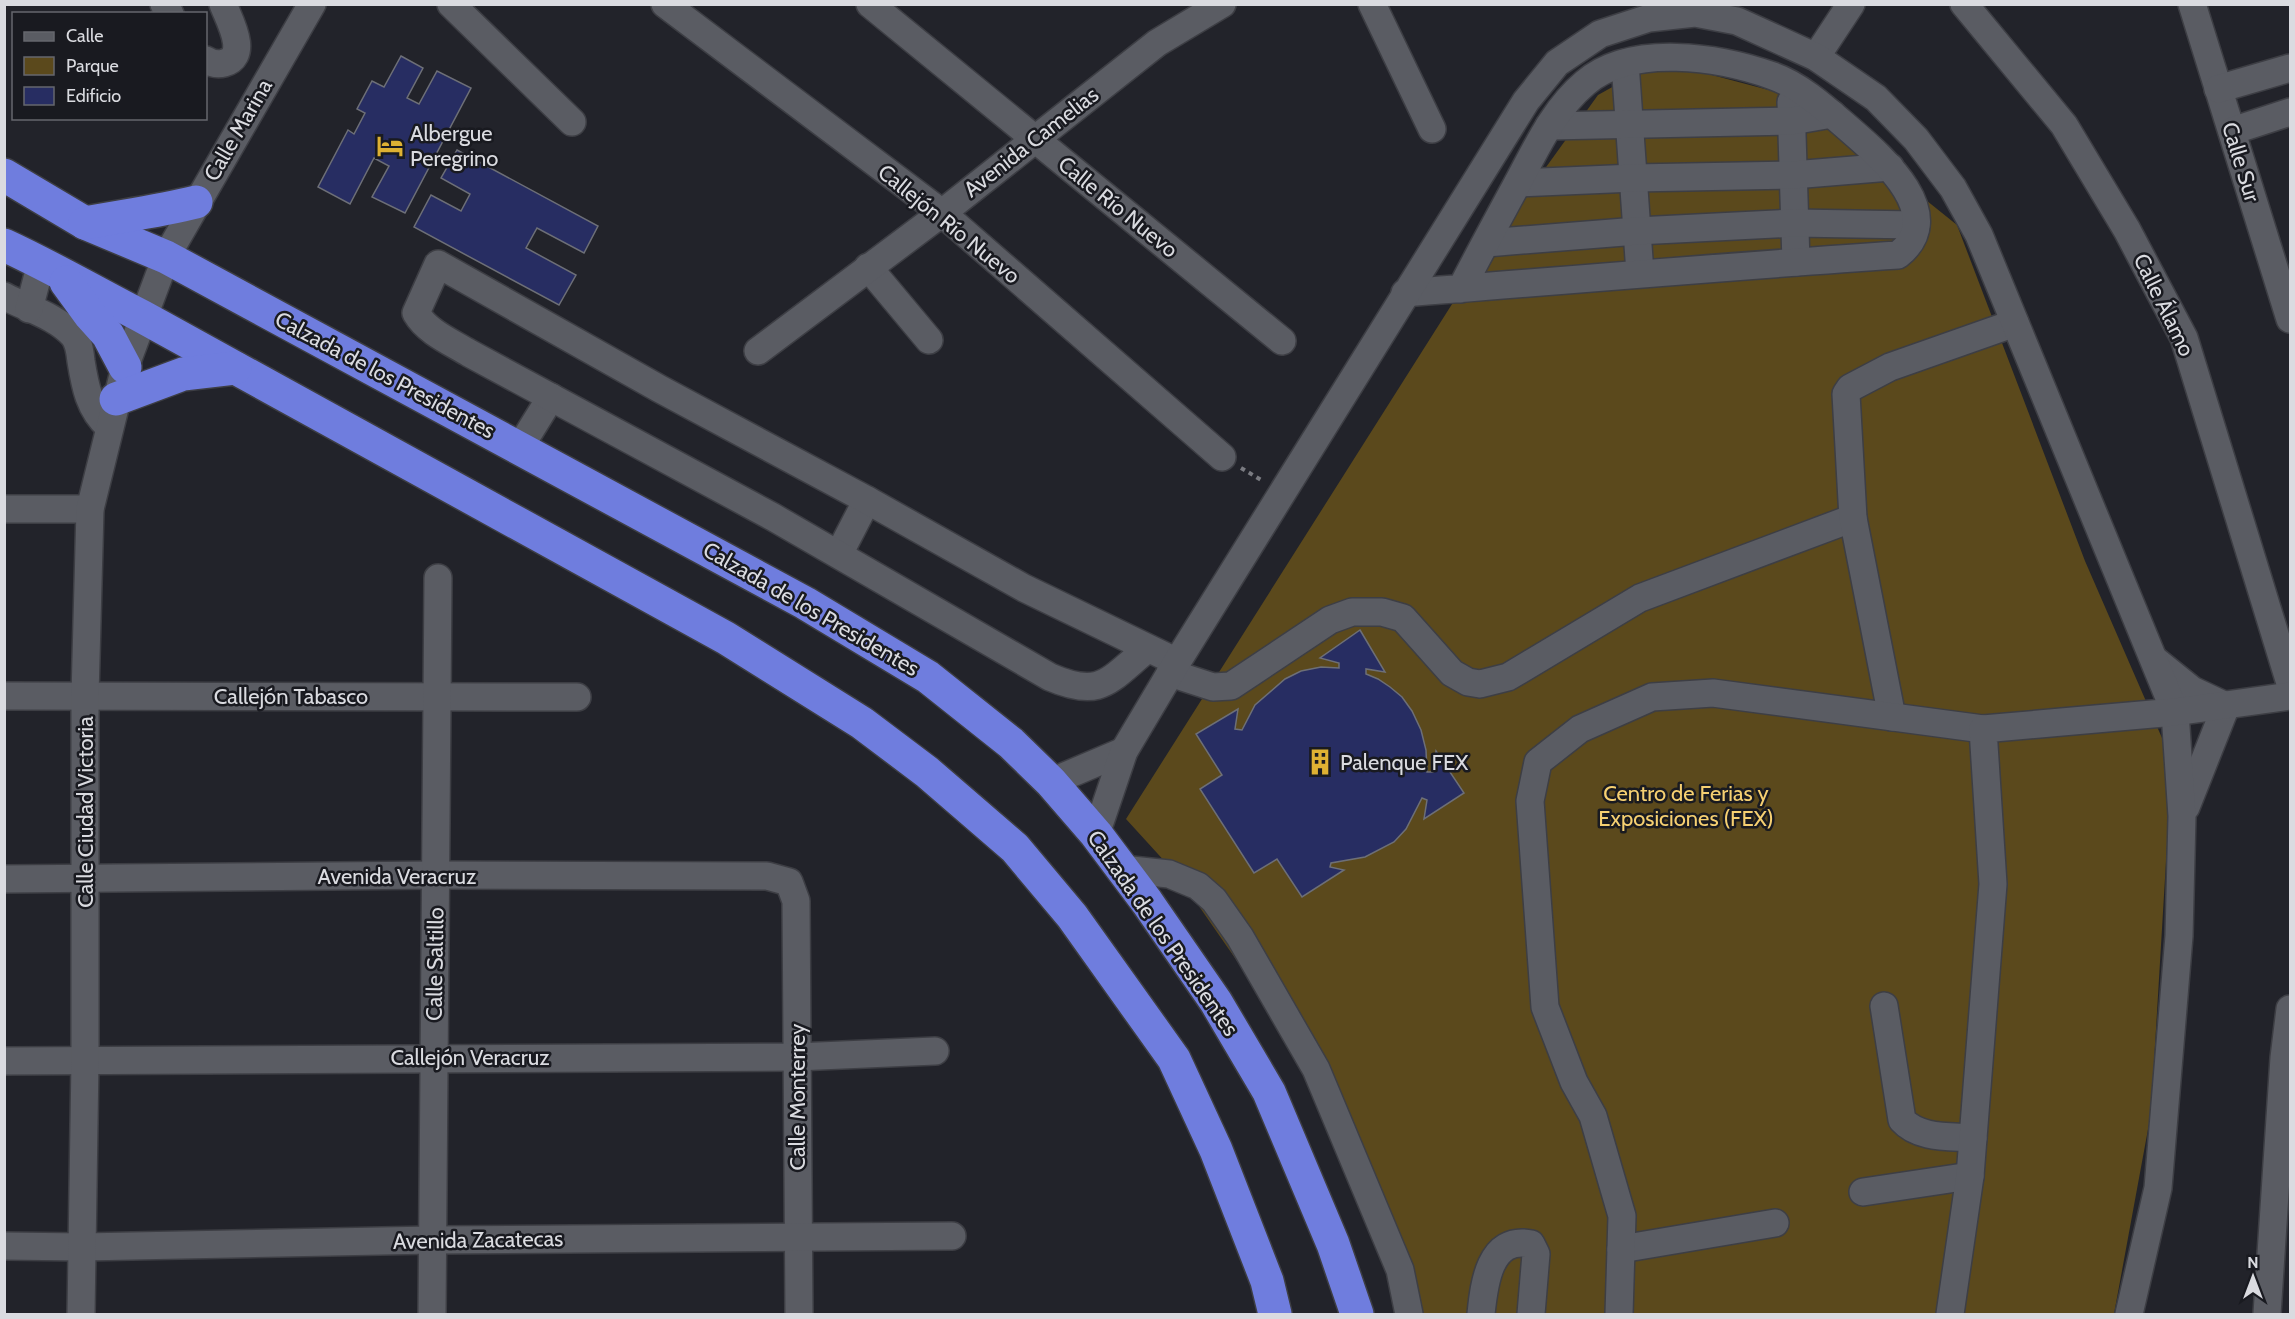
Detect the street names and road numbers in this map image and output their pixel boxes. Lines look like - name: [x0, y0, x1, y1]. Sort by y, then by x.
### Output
- street label: Calle Marina: [198, 74, 278, 186]
- street label: Avenida Camelias: [958, 81, 1104, 203]
- street label: Calle Sur: [2216, 119, 2266, 205]
- street label: Calle Río Nuevo: [1053, 151, 1183, 263]
- street label: Callejón Río Nuevo: [872, 158, 1026, 290]
- street label: Calle Álamo: [2128, 249, 2200, 361]
- street label: Calzada de los Presidentes: [270, 306, 500, 444]
- street label: Calzada de los Presidentes: [698, 536, 924, 682]
- street label: Callejón Tabasco: [214, 683, 368, 710]
- street label: Calle Ciudad Victoria: [72, 716, 99, 908]
- street label: Calzada de los Presidentes: [1082, 825, 1244, 1041]
- street label: Avenida Veracruz: [318, 863, 476, 890]
- street label: Calle Saltillo: [421, 907, 449, 1021]
- street label: Calle Monterrey: [784, 1024, 811, 1170]
- street label: Callejón Veracruz: [390, 1044, 550, 1071]
- street label: Avenida Zacatecas: [393, 1225, 563, 1255]

